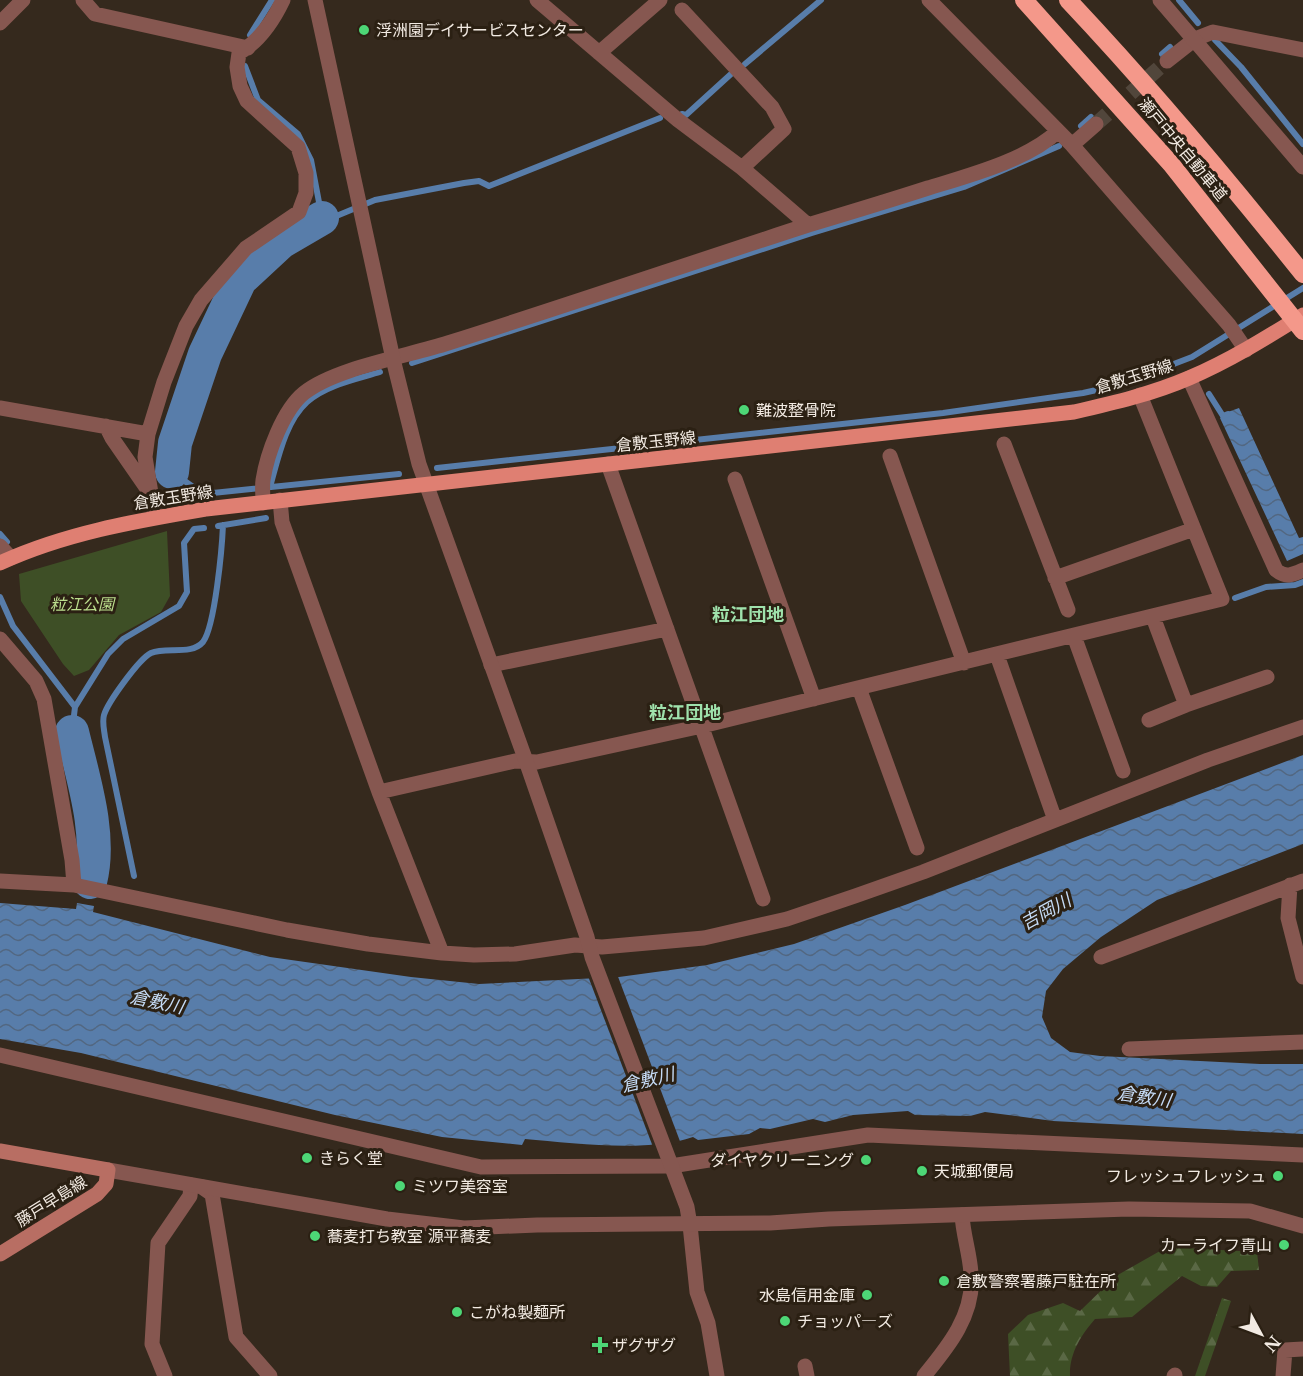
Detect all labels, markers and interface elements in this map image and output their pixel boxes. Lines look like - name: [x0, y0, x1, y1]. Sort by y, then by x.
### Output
- place label: 浮洲園デイサービスセンター: [376, 20, 584, 40]
- marker: 浮洲園デイサービスセンター: [357, 23, 371, 37]
- street label: 瀬戸中央自動車道: [1134, 94, 1232, 204]
- street label: 倉敷玉野線: [1093, 355, 1175, 397]
- place label: 難波整骨院: [756, 400, 836, 420]
- marker: 難波整骨院: [737, 403, 751, 417]
- street label: 倉敷玉野線: [615, 427, 697, 455]
- street label: 倉敷玉野線: [132, 481, 214, 513]
- park label: 粒江公園: [50, 594, 116, 614]
- district label: 粒江団地: [712, 604, 784, 626]
- district label: 粒江団地: [649, 702, 721, 724]
- water label: 吉岡川: [1017, 888, 1077, 935]
- water label: 倉敷川: [128, 986, 188, 1019]
- water label: 倉敷川: [619, 1063, 679, 1097]
- water label: 倉敷川: [1116, 1082, 1174, 1112]
- place label: きらく堂: [319, 1148, 383, 1168]
- place label: ダイヤクリーニング: [710, 1150, 854, 1170]
- marker: きらく堂: [300, 1151, 314, 1165]
- marker: ダイヤクリーニング: [859, 1153, 873, 1167]
- place label: 天城郵便局: [934, 1161, 1014, 1181]
- marker: 天城郵便局: [915, 1164, 929, 1178]
- place label: フレッシュフレッシュ: [1106, 1166, 1266, 1186]
- marker: フレッシュフレッシュ: [1271, 1169, 1285, 1183]
- street label: 藤戸早島線: [12, 1171, 90, 1231]
- place label: ミツワ美容室: [412, 1176, 508, 1196]
- marker: ミツワ美容室: [393, 1179, 407, 1193]
- place label: 蕎麦打ち教室 源平蕎麦: [327, 1226, 492, 1246]
- marker: 蕎麦打ち教室 源平蕎麦: [308, 1229, 322, 1243]
- place label: カーライフ青山: [1160, 1235, 1272, 1255]
- marker: カーライフ青山: [1277, 1238, 1291, 1252]
- place label: 倉敷警察署藤戸駐在所: [956, 1271, 1116, 1291]
- marker: 倉敷警察署藤戸駐在所: [937, 1274, 951, 1288]
- place label: 水島信用金庫: [759, 1285, 855, 1305]
- marker: 水島信用金庫: [860, 1288, 874, 1302]
- place label: こがね製麺所: [469, 1302, 565, 1322]
- north arrow: [1231, 1304, 1291, 1364]
- marker: こがね製麺所: [450, 1305, 464, 1319]
- place label: チョッパ―ズ: [797, 1311, 893, 1331]
- marker: チョッパ―ズ: [778, 1314, 792, 1328]
- text: N: [1260, 1332, 1285, 1356]
- place label: ザグザグ: [612, 1335, 676, 1355]
- marker: ザグザグ: [593, 1338, 607, 1352]

